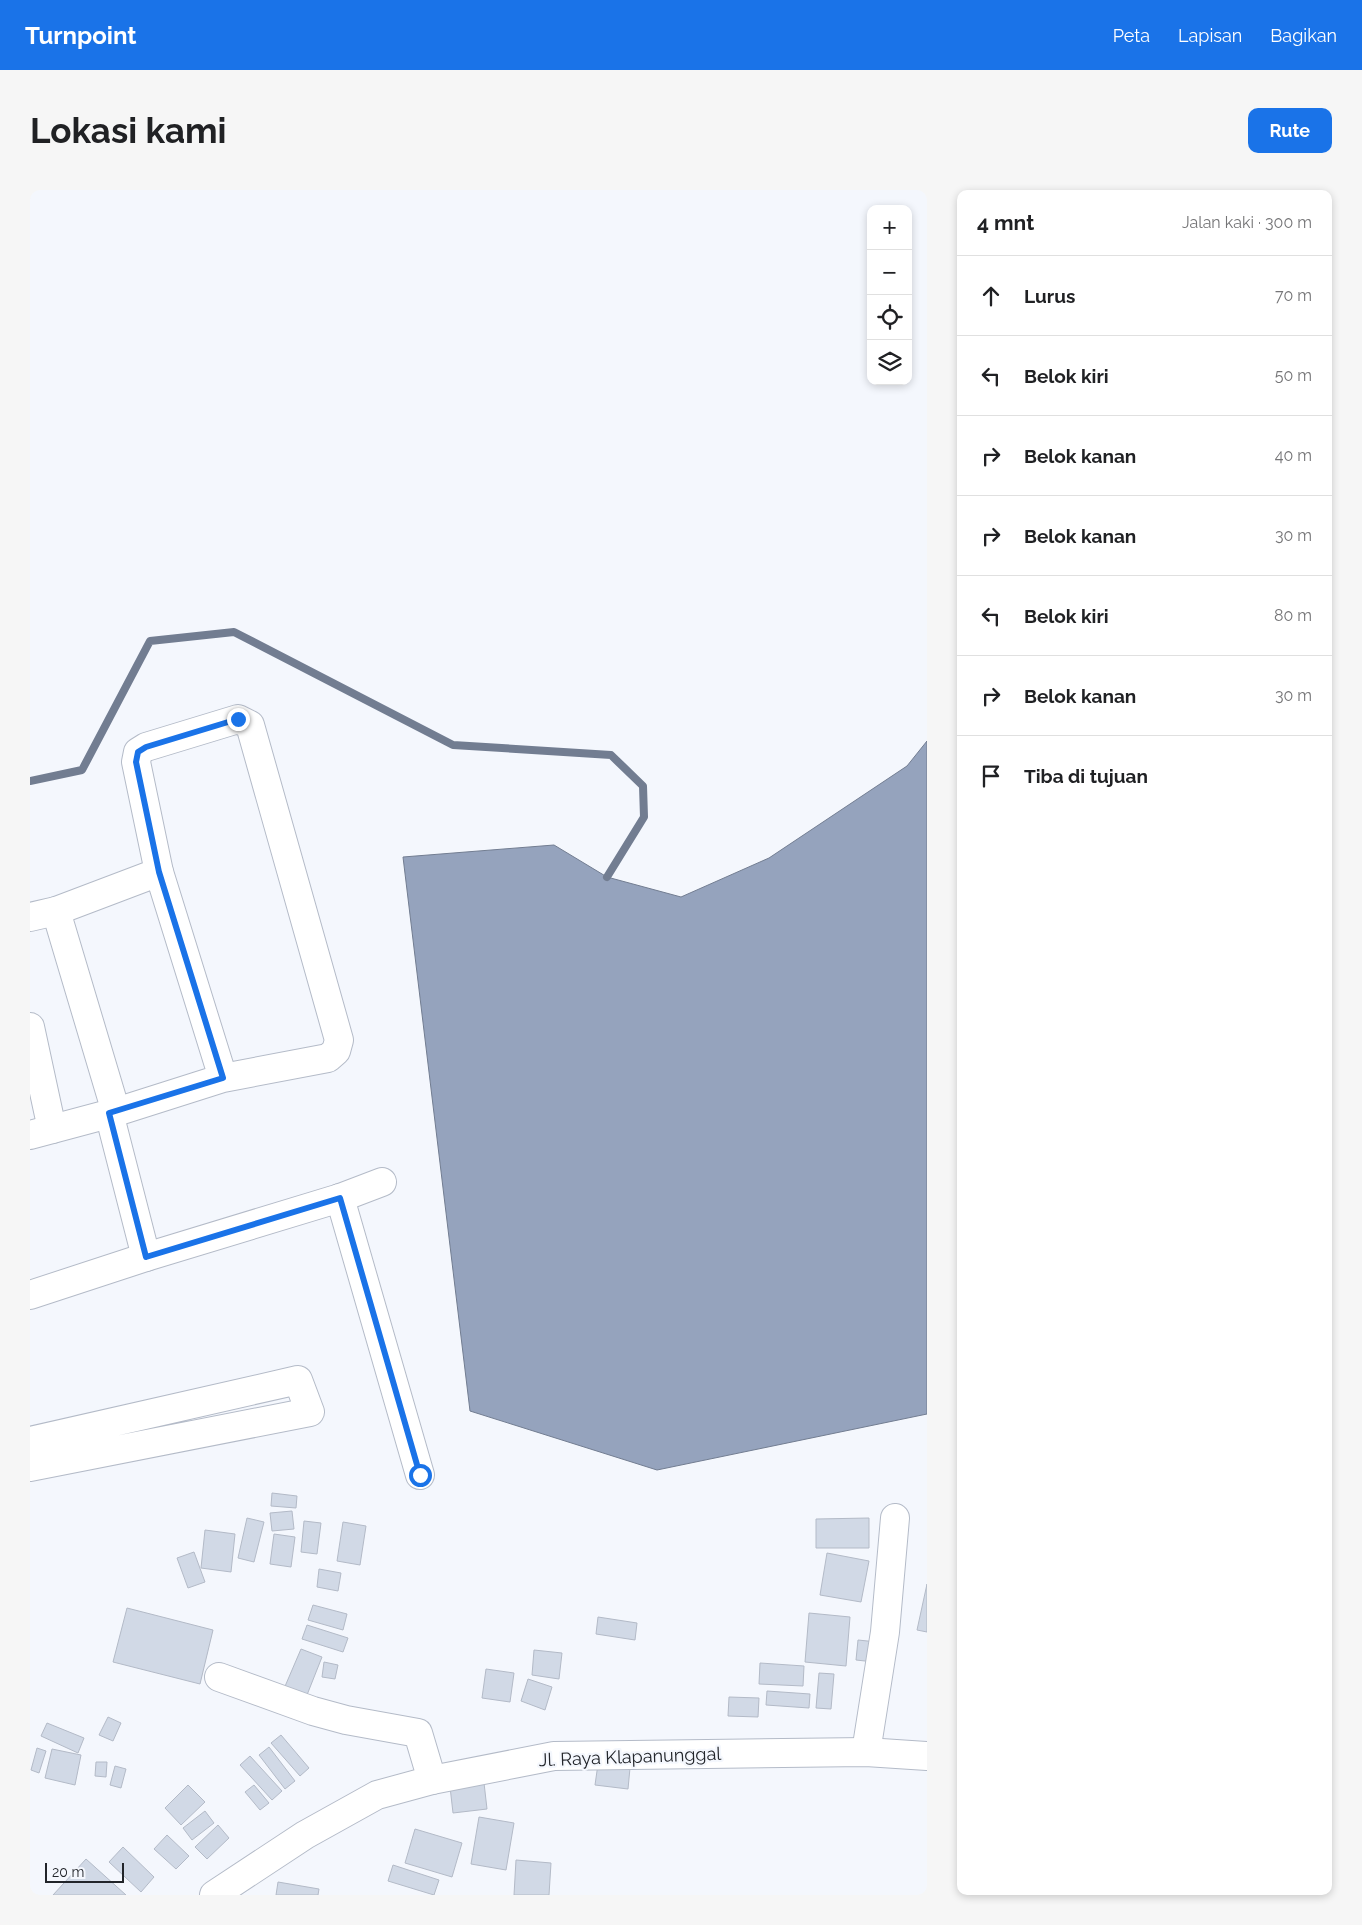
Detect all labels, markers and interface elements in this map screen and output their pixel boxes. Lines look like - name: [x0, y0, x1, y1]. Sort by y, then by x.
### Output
- text: Turnpoint: [25, 21, 137, 50]
- text: Peta: [1113, 25, 1150, 46]
- text: Lapisan: [1178, 25, 1242, 46]
- text: Bagikan: [1270, 25, 1337, 46]
- button: Rute: [1248, 108, 1332, 153]
- text: Lokasi kami: [30, 110, 227, 151]
- map controls: [867, 205, 912, 385]
- button: +: [867, 205, 912, 250]
- text: 4 mnt: [977, 210, 1034, 235]
- text: Jalan kaki · 300 m: [1182, 213, 1312, 232]
- button: −: [867, 250, 912, 295]
- icon: ahead: [977, 282, 1005, 310]
- text: Lurus: [1024, 285, 1075, 307]
- text: 70 m: [1275, 286, 1312, 305]
- button: locate: [867, 295, 912, 340]
- button: layers: [867, 340, 912, 385]
- icon: left: [977, 362, 1005, 390]
- text: Belok kiri: [1024, 365, 1109, 387]
- text: 50 m: [1275, 366, 1312, 385]
- icon: right: [977, 442, 1005, 470]
- text: Belok kanan: [1024, 445, 1136, 467]
- text: 40 m: [1275, 446, 1312, 465]
- icon: right: [977, 522, 1005, 550]
- text: Belok kanan: [1024, 525, 1136, 547]
- text: 30 m: [1275, 526, 1312, 545]
- icon: left: [977, 602, 1005, 630]
- text: Belok kiri: [1024, 605, 1109, 627]
- text: 80 m: [1274, 606, 1312, 625]
- icon: right: [977, 682, 1005, 710]
- text: Belok kanan: [1024, 685, 1136, 707]
- text: 30 m: [1275, 686, 1312, 705]
- route end: [227, 708, 250, 731]
- icon: arrive: [977, 762, 1005, 790]
- text: Tiba di tujuan: [1024, 765, 1148, 787]
- route start: [409, 1464, 432, 1487]
- street label: Jl. Raya Klapanunggal: [538, 1743, 722, 1770]
- scale bar: [45, 1860, 124, 1883]
- text: 20 m: [52, 1864, 84, 1880]

